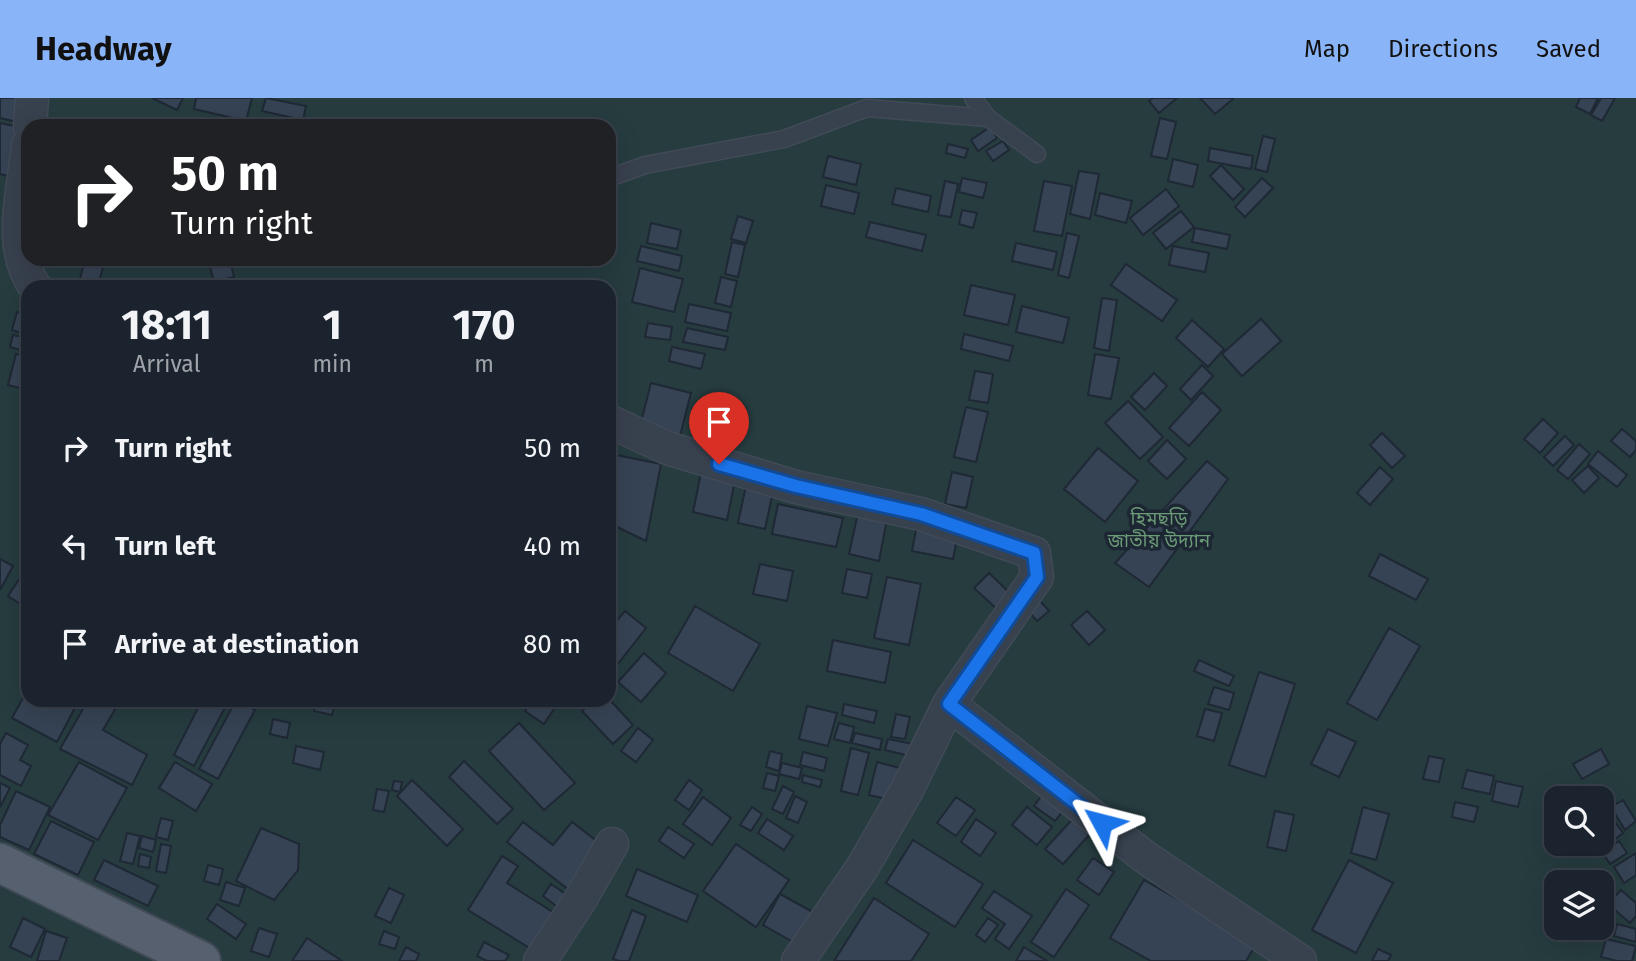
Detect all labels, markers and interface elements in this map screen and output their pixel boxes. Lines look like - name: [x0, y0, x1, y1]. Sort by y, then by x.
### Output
- text: Headway: [35, 29, 172, 69]
- text: Map: [1304, 35, 1350, 63]
- text: Directions: [1388, 35, 1498, 63]
- text: Saved: [1536, 35, 1601, 63]
- text: 50 m: [171, 144, 279, 203]
- icon: right: [56, 147, 147, 238]
- text: Turn right: [171, 204, 313, 242]
- text: 18:11: [121, 300, 212, 350]
- text: 1: [322, 300, 342, 350]
- text: 170: [452, 300, 516, 350]
- text: Arrival: [133, 350, 200, 378]
- text: min: [312, 350, 352, 378]
- text: m: [474, 350, 494, 378]
- pin: [689, 392, 749, 464]
- icon: arrive: [700, 403, 738, 441]
- icon: right: [56, 429, 94, 467]
- text: Turn right: [115, 433, 232, 464]
- text: 50 m: [524, 433, 581, 464]
- park label: হিমছড়ি জাতীয় উদ্যান: [1107, 507, 1211, 552]
- icon: left: [56, 527, 94, 565]
- text: Turn left: [115, 531, 216, 562]
- text: 40 m: [523, 531, 581, 562]
- icon: arrive: [56, 625, 94, 663]
- text: Arrive at destination: [115, 629, 359, 660]
- text: 80 m: [523, 629, 581, 660]
- position arrow: [1065, 786, 1139, 860]
- map controls: [1544, 786, 1614, 940]
- button: search: [1544, 786, 1614, 856]
- button: layers: [1544, 870, 1614, 940]

